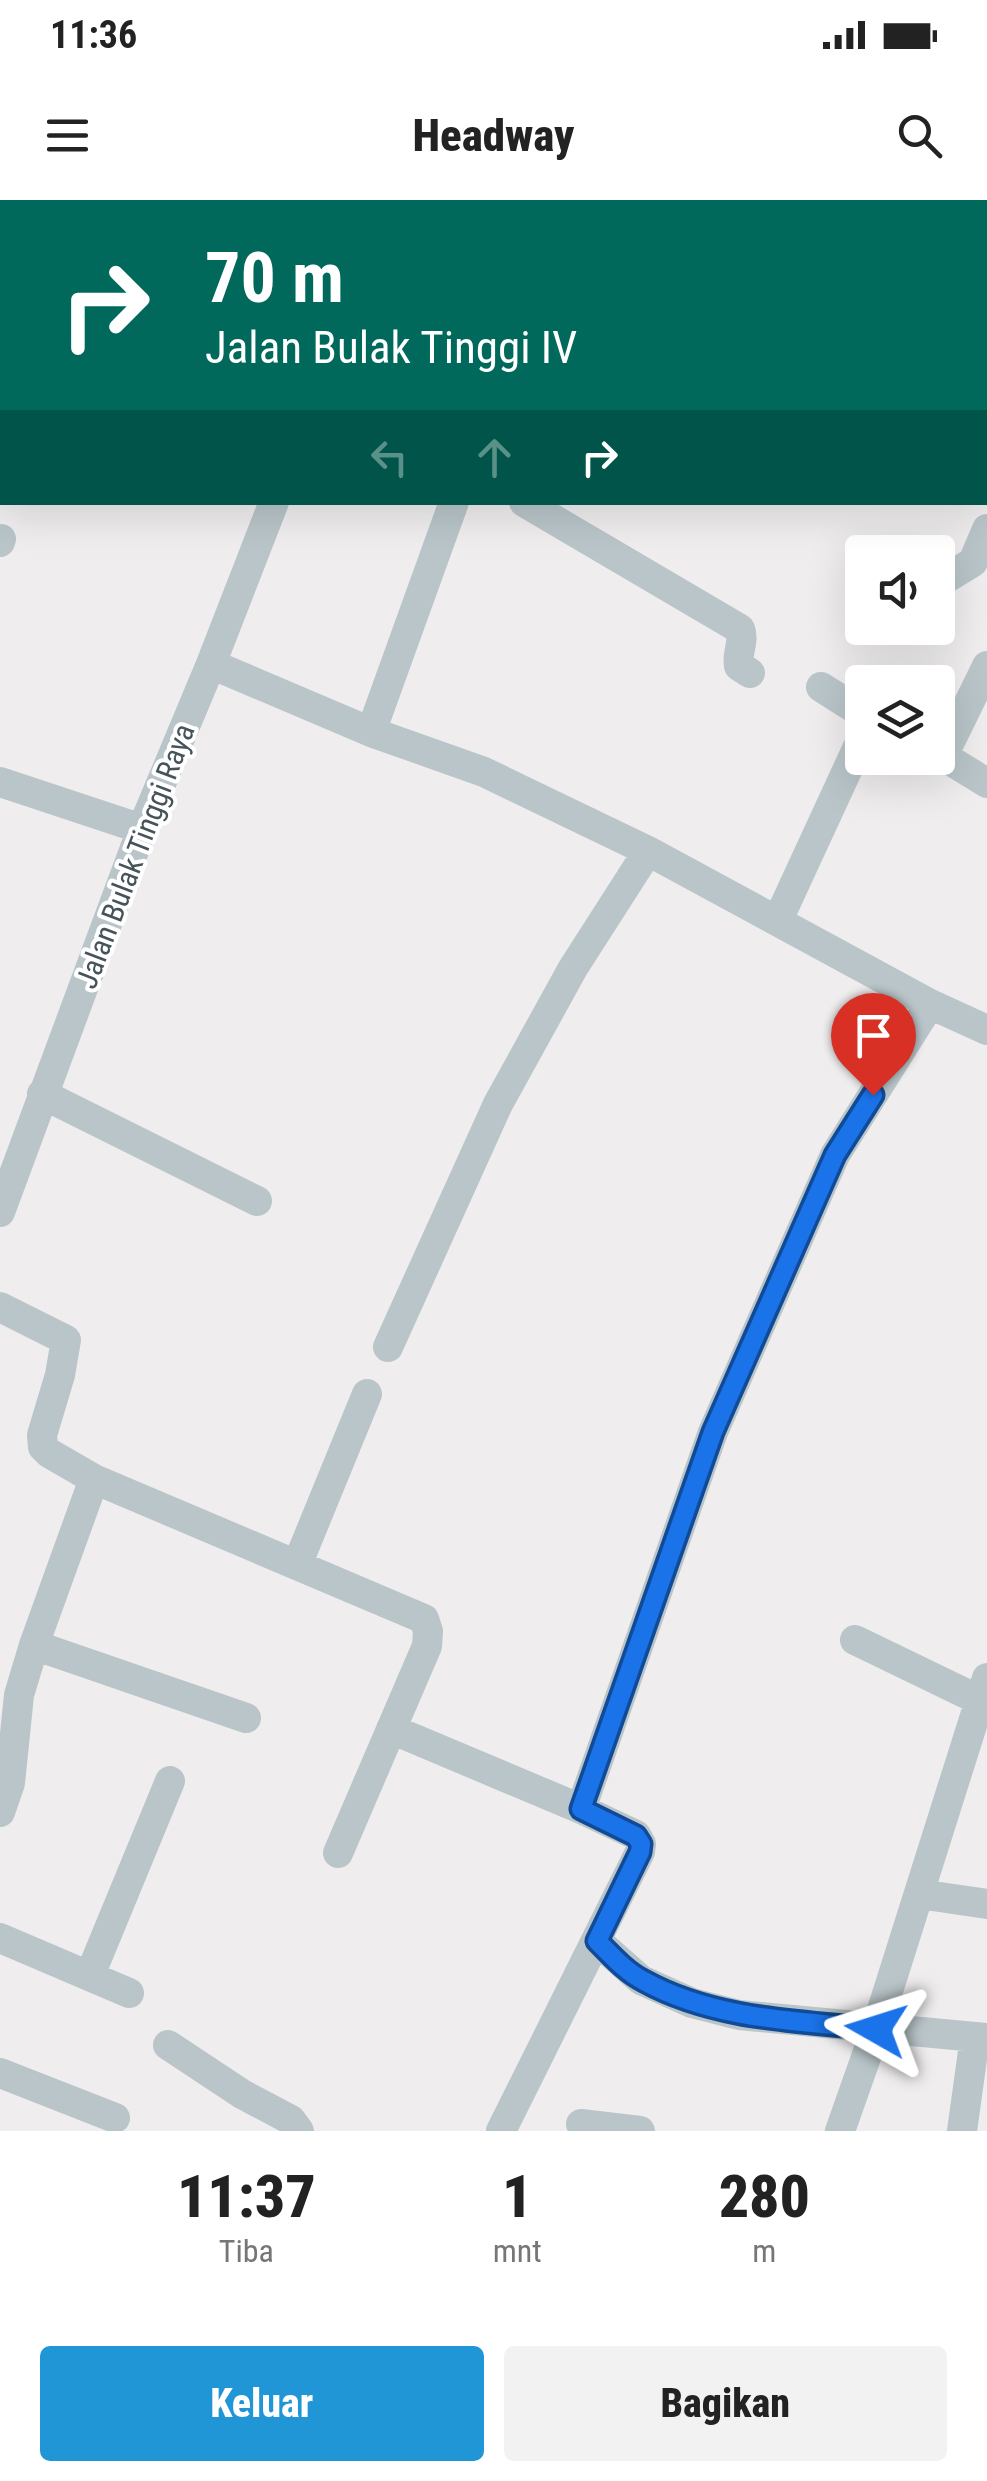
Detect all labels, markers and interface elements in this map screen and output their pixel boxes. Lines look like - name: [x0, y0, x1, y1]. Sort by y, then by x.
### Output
- text: 11:36: [50, 13, 137, 57]
- icon: menu: [40, 108, 95, 163]
- icon: search: [892, 108, 947, 163]
- text: Headway: [412, 109, 575, 162]
- text: 70 m: [205, 237, 344, 319]
- icon: right: [40, 240, 170, 370]
- text: Jalan Bulak Tinggi IV: [205, 321, 577, 374]
- icon: left: [362, 430, 417, 485]
- icon: ahead: [467, 430, 522, 485]
- icon: right: [572, 430, 627, 485]
- map controls: [845, 535, 955, 775]
- button: sound: [845, 535, 955, 645]
- button: layers: [845, 665, 955, 775]
- street label: Jalan Bulak Tinggi Raya: [68, 719, 202, 993]
- pin: [831, 993, 916, 1096]
- icon: arrive: [846, 1008, 901, 1063]
- position arrow: [824, 1977, 928, 2081]
- text: 11:37: [177, 2161, 316, 2232]
- text: 1: [502, 2161, 532, 2232]
- text: 280: [719, 2161, 810, 2232]
- text: Tiba: [219, 2232, 274, 2270]
- text: mnt: [493, 2232, 542, 2270]
- text: m: [752, 2232, 776, 2270]
- button: Keluar: [40, 2346, 484, 2461]
- button: Bagikan: [504, 2346, 947, 2461]

